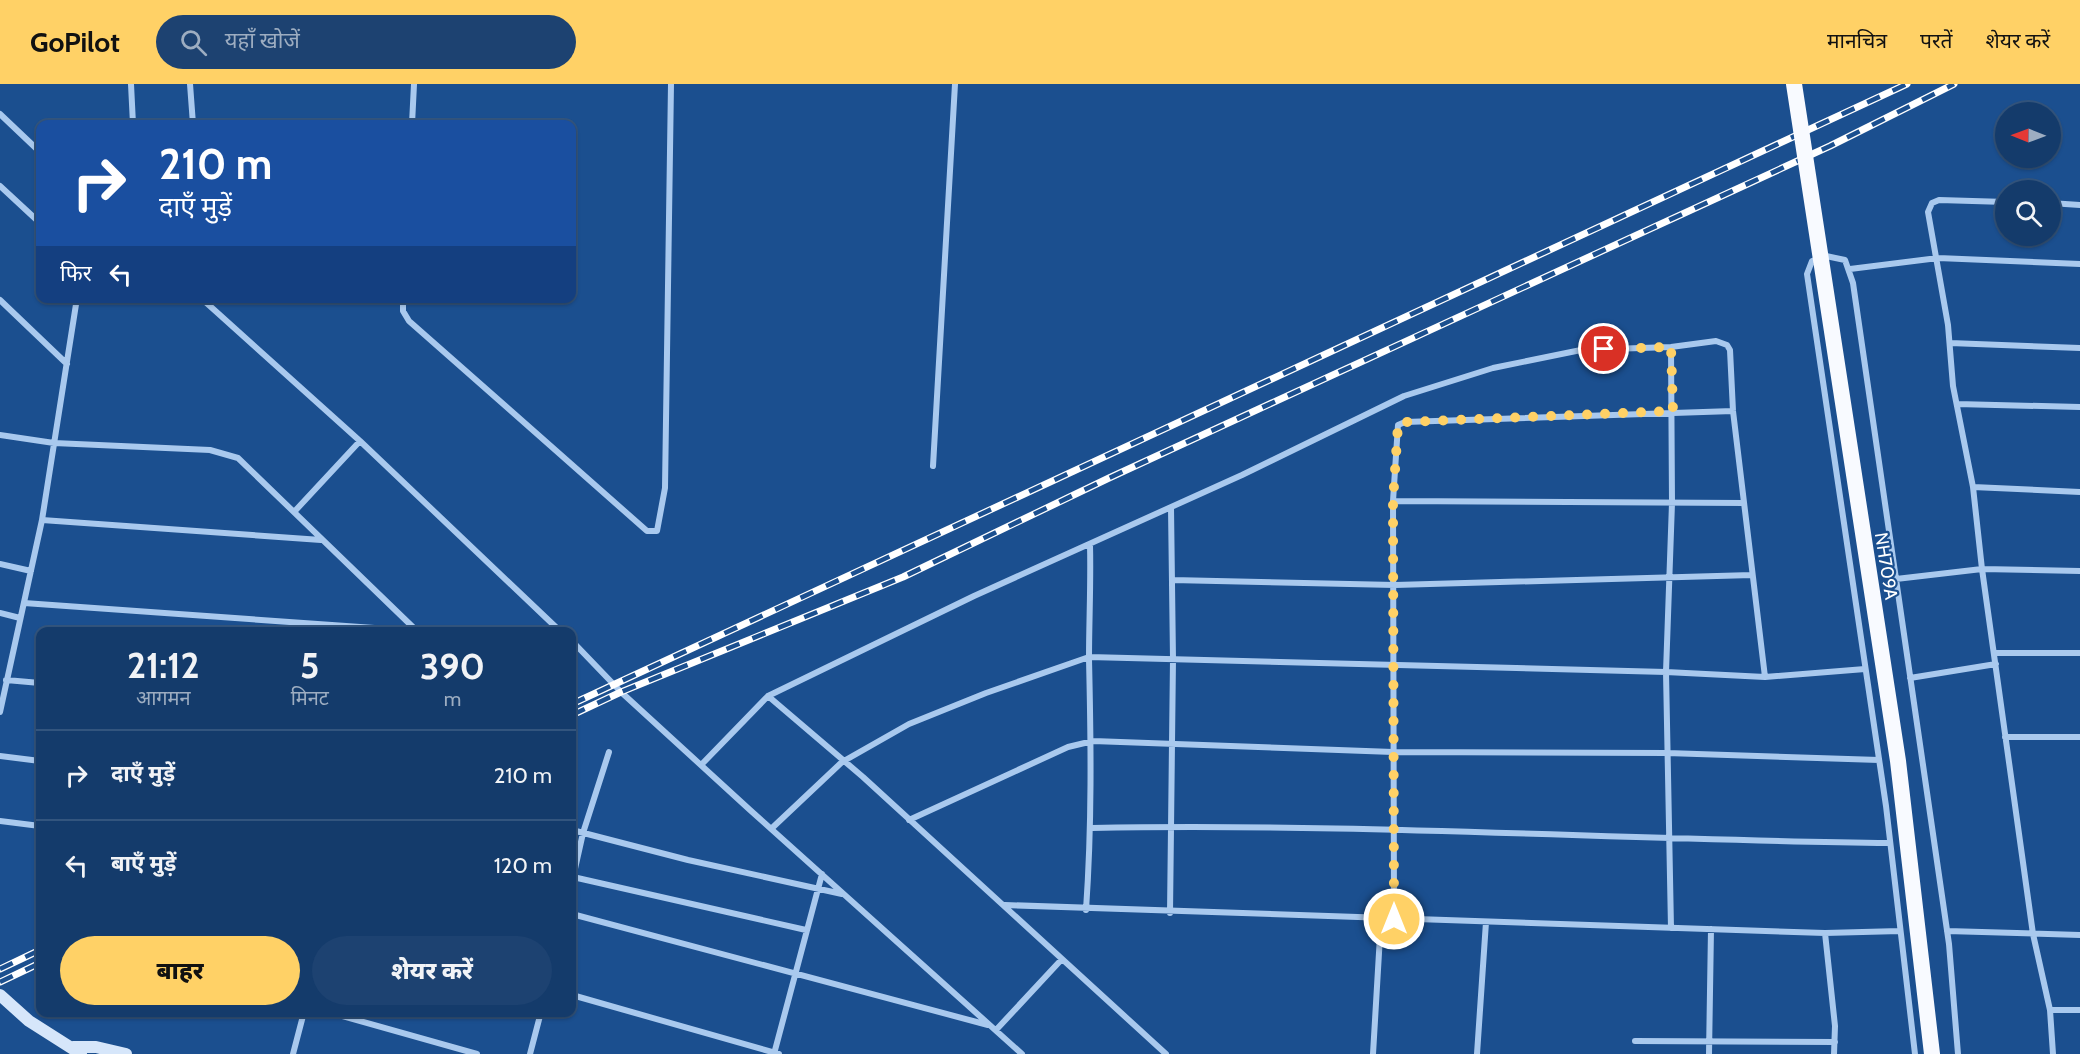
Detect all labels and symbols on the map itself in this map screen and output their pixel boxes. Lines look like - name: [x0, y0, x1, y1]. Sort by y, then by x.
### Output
- north arrow: [1995, 102, 2061, 168]
- pin: [1578, 323, 1629, 374]
- street label: NH709A: [1870, 531, 1902, 601]
- position arrow: [1362, 887, 1426, 951]

